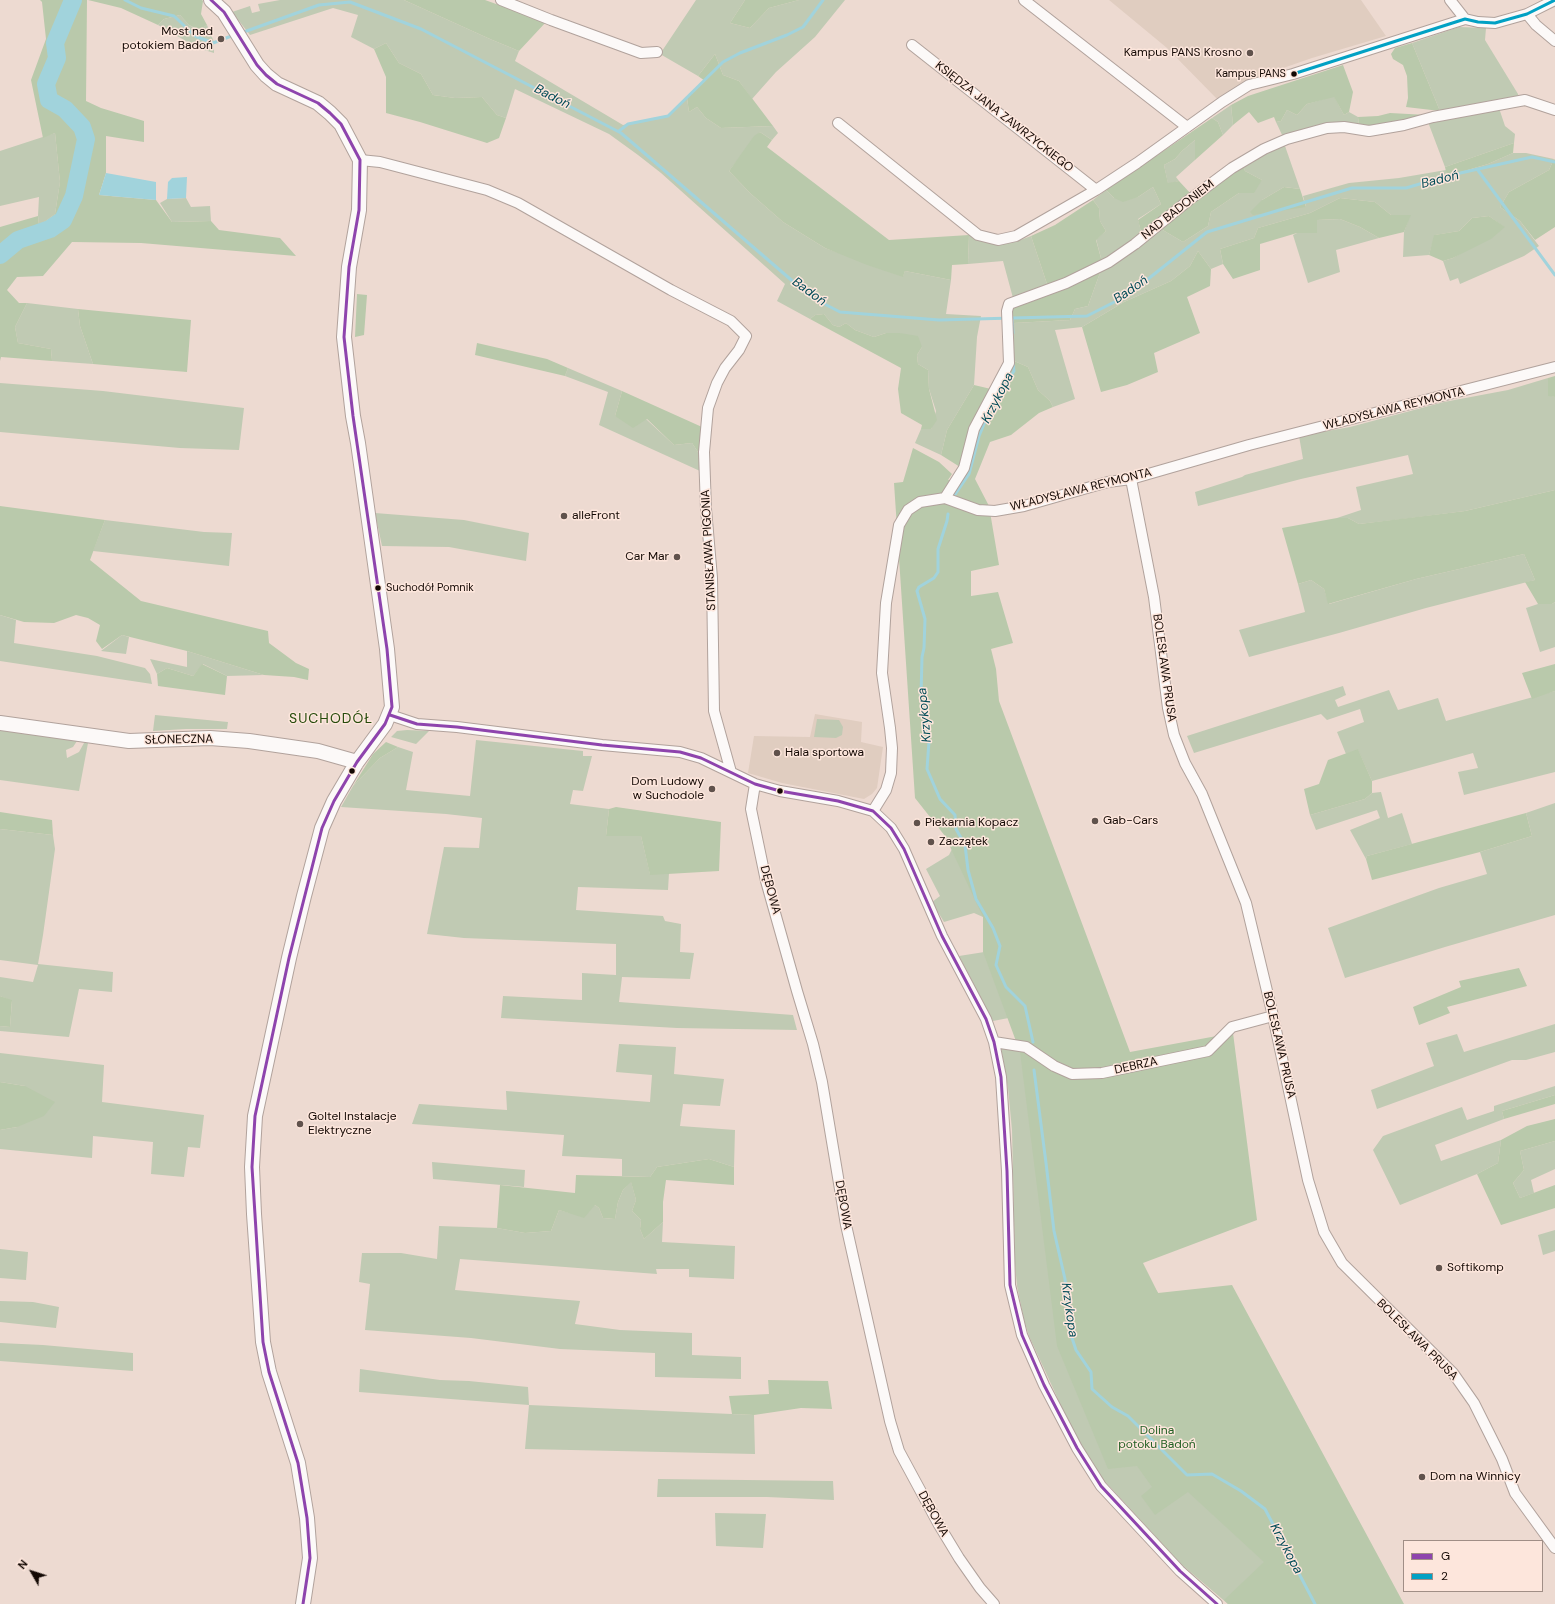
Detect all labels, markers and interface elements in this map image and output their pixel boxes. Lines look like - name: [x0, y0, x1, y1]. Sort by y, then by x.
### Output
- place label: Most nad potokiem Badoń: [122, 25, 213, 53]
- marker: Most nad potokiem Badoń: [216, 34, 226, 44]
- place label: Kampus PANS Krosno: [1124, 46, 1242, 60]
- marker: Kampus PANS Krosno: [1245, 48, 1255, 58]
- street label: KSIĘDZA JANA ZAWRZYCKIEGO: [932, 59, 1076, 175]
- place label: Kampus PANS: [1216, 67, 1286, 81]
- marker: Kampus PANS: [1289, 69, 1299, 79]
- water label: Badoń: [531, 81, 573, 113]
- water label: Badoń: [1420, 168, 1460, 192]
- street label: NAD BADONIEM: [1139, 177, 1217, 243]
- water label: Badoń: [1111, 273, 1151, 307]
- water label: Badoń: [789, 274, 829, 310]
- water label: Krzykopa: [979, 370, 1017, 426]
- street label: WŁADYSŁAWA REYMONTA: [1322, 384, 1466, 434]
- street label: WŁADYSŁAWA REYMONTA: [1009, 465, 1153, 515]
- street label: STANISŁAWA PIGONIA: [699, 489, 719, 611]
- place label: alleFront: [572, 509, 620, 523]
- marker: alleFront: [559, 511, 569, 521]
- place label: Car Mar: [625, 550, 669, 564]
- marker: Car Mar: [672, 552, 682, 562]
- place label: Suchodół Pomnik: [386, 581, 474, 595]
- marker: Suchodół Pomnik: [373, 583, 383, 593]
- street label: BOLESŁAWA PRUSA: [1149, 613, 1179, 723]
- water label: Krzykopa: [915, 687, 935, 743]
- district label: SUCHODÓŁ: [289, 711, 373, 727]
- street label: SŁONECZNA: [145, 732, 213, 748]
- place label: Hala sportowa: [785, 746, 864, 760]
- marker: Hala sportowa: [772, 748, 782, 758]
- unlabelled marker: [347, 766, 357, 776]
- place label: Dom Ludowy w Suchodole: [631, 775, 704, 803]
- marker: Dom Ludowy w Suchodole: [707, 784, 717, 794]
- unlabelled marker: [775, 786, 785, 796]
- place label: Gab-Cars: [1103, 814, 1158, 828]
- place label: Piekarnia Kopacz: [925, 816, 1018, 830]
- marker: Gab-Cars: [1090, 816, 1100, 826]
- marker: Piekarnia Kopacz: [912, 818, 922, 828]
- place label: Zaczątek: [939, 835, 988, 849]
- marker: Zaczątek: [926, 837, 936, 847]
- street label: DĘBOWA: [757, 864, 783, 916]
- street label: BOLESŁAWA PRUSA: [1260, 990, 1298, 1100]
- street label: DEBRZA: [1113, 1054, 1159, 1078]
- place label: Goltel Instalacje Elektryczne: [308, 1110, 397, 1138]
- marker: Goltel Instalacje Elektryczne: [295, 1119, 305, 1129]
- street label: DĘBOWA: [832, 1179, 854, 1231]
- place label: Softikomp: [1447, 1261, 1504, 1275]
- marker: Softikomp: [1434, 1263, 1444, 1273]
- water label: Krzykopa: [1057, 1282, 1081, 1338]
- street label: BOLESŁAWA PRUSA: [1373, 1296, 1461, 1384]
- park label: Dolina potoku Badoń: [1118, 1424, 1196, 1452]
- place label: Dom na Winnicy: [1430, 1470, 1521, 1484]
- marker: Dom na Winnicy: [1417, 1472, 1427, 1482]
- street label: DĘBOWA: [915, 1489, 951, 1539]
- water label: Krzykopa: [1266, 1521, 1306, 1577]
- legend: [1403, 1540, 1543, 1592]
- text: G: [1441, 1548, 1450, 1564]
- north arrow: [12, 1552, 52, 1592]
- text: N: [15, 1557, 31, 1572]
- text: 2: [1441, 1568, 1448, 1584]

